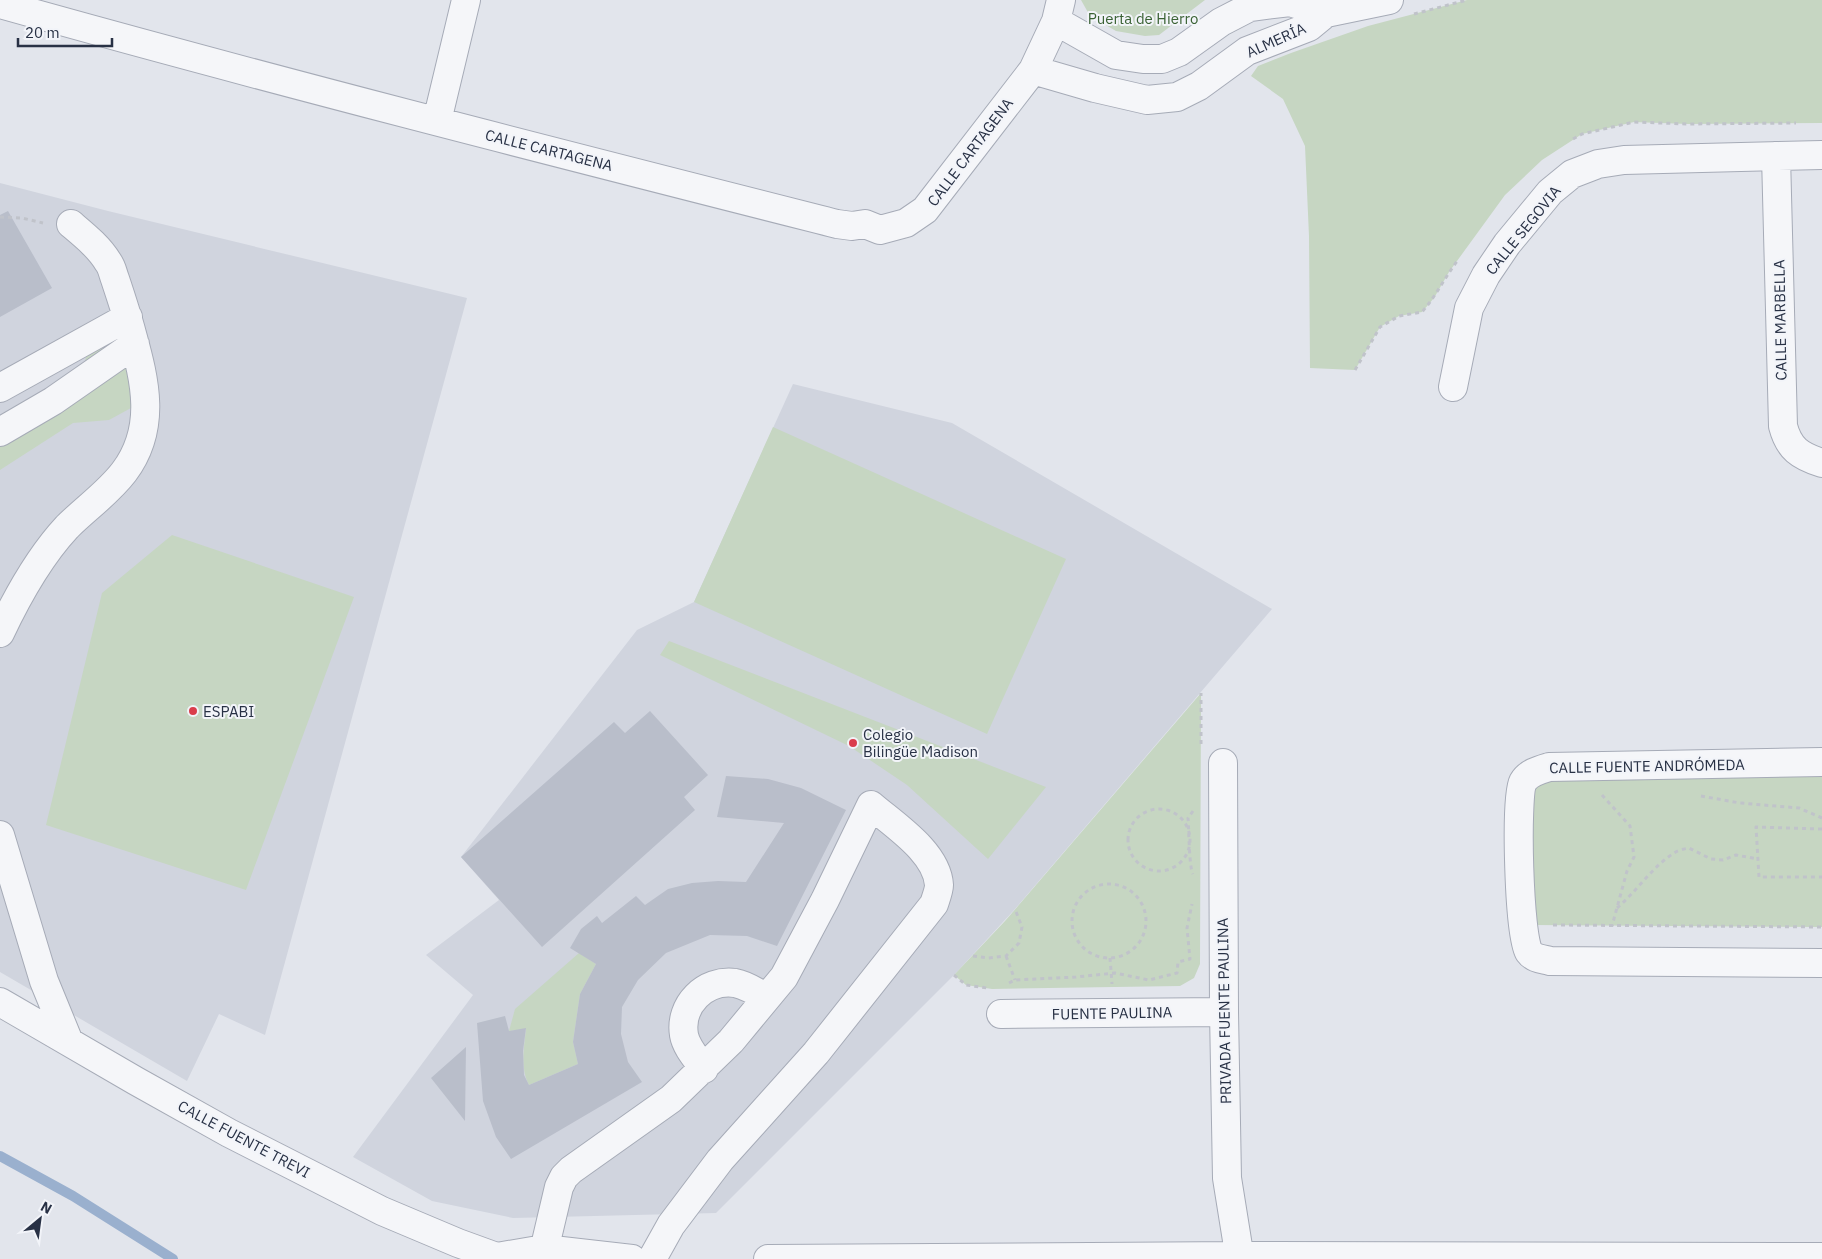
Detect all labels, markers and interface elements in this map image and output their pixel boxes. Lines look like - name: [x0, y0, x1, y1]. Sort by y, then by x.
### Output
- park label: Puerta de Hierro: [1088, 9, 1198, 28]
- scale bar: [18, 15, 111, 47]
- street label: ALMERÍA: [1243, 18, 1309, 62]
- text: 20 m: [25, 23, 60, 42]
- street label: CALLE CARTAGENA: [923, 94, 1017, 210]
- street label: CALLE CARTAGENA: [483, 125, 615, 175]
- street label: CALLE SEGOVIA: [1481, 181, 1565, 278]
- street label: CALLE MARBELLA: [1769, 259, 1791, 381]
- place label: ESPABI: [203, 702, 254, 721]
- marker: ESPABI: [187, 705, 199, 717]
- place label: Colegio Bilingüe Madison: [863, 725, 978, 761]
- marker: Colegio Bilingüe Madison: [847, 737, 859, 749]
- street label: CALLE FUENTE ANDRÓMEDA: [1549, 755, 1745, 777]
- street label: PRIVADA FUENTE PAULINA: [1213, 917, 1235, 1104]
- street label: FUENTE PAULINA: [1052, 1002, 1173, 1024]
- street label: CALLE FUENTE TREVI: [175, 1096, 313, 1182]
- north arrow: [15, 1194, 65, 1244]
- text: N: [38, 1197, 55, 1218]

